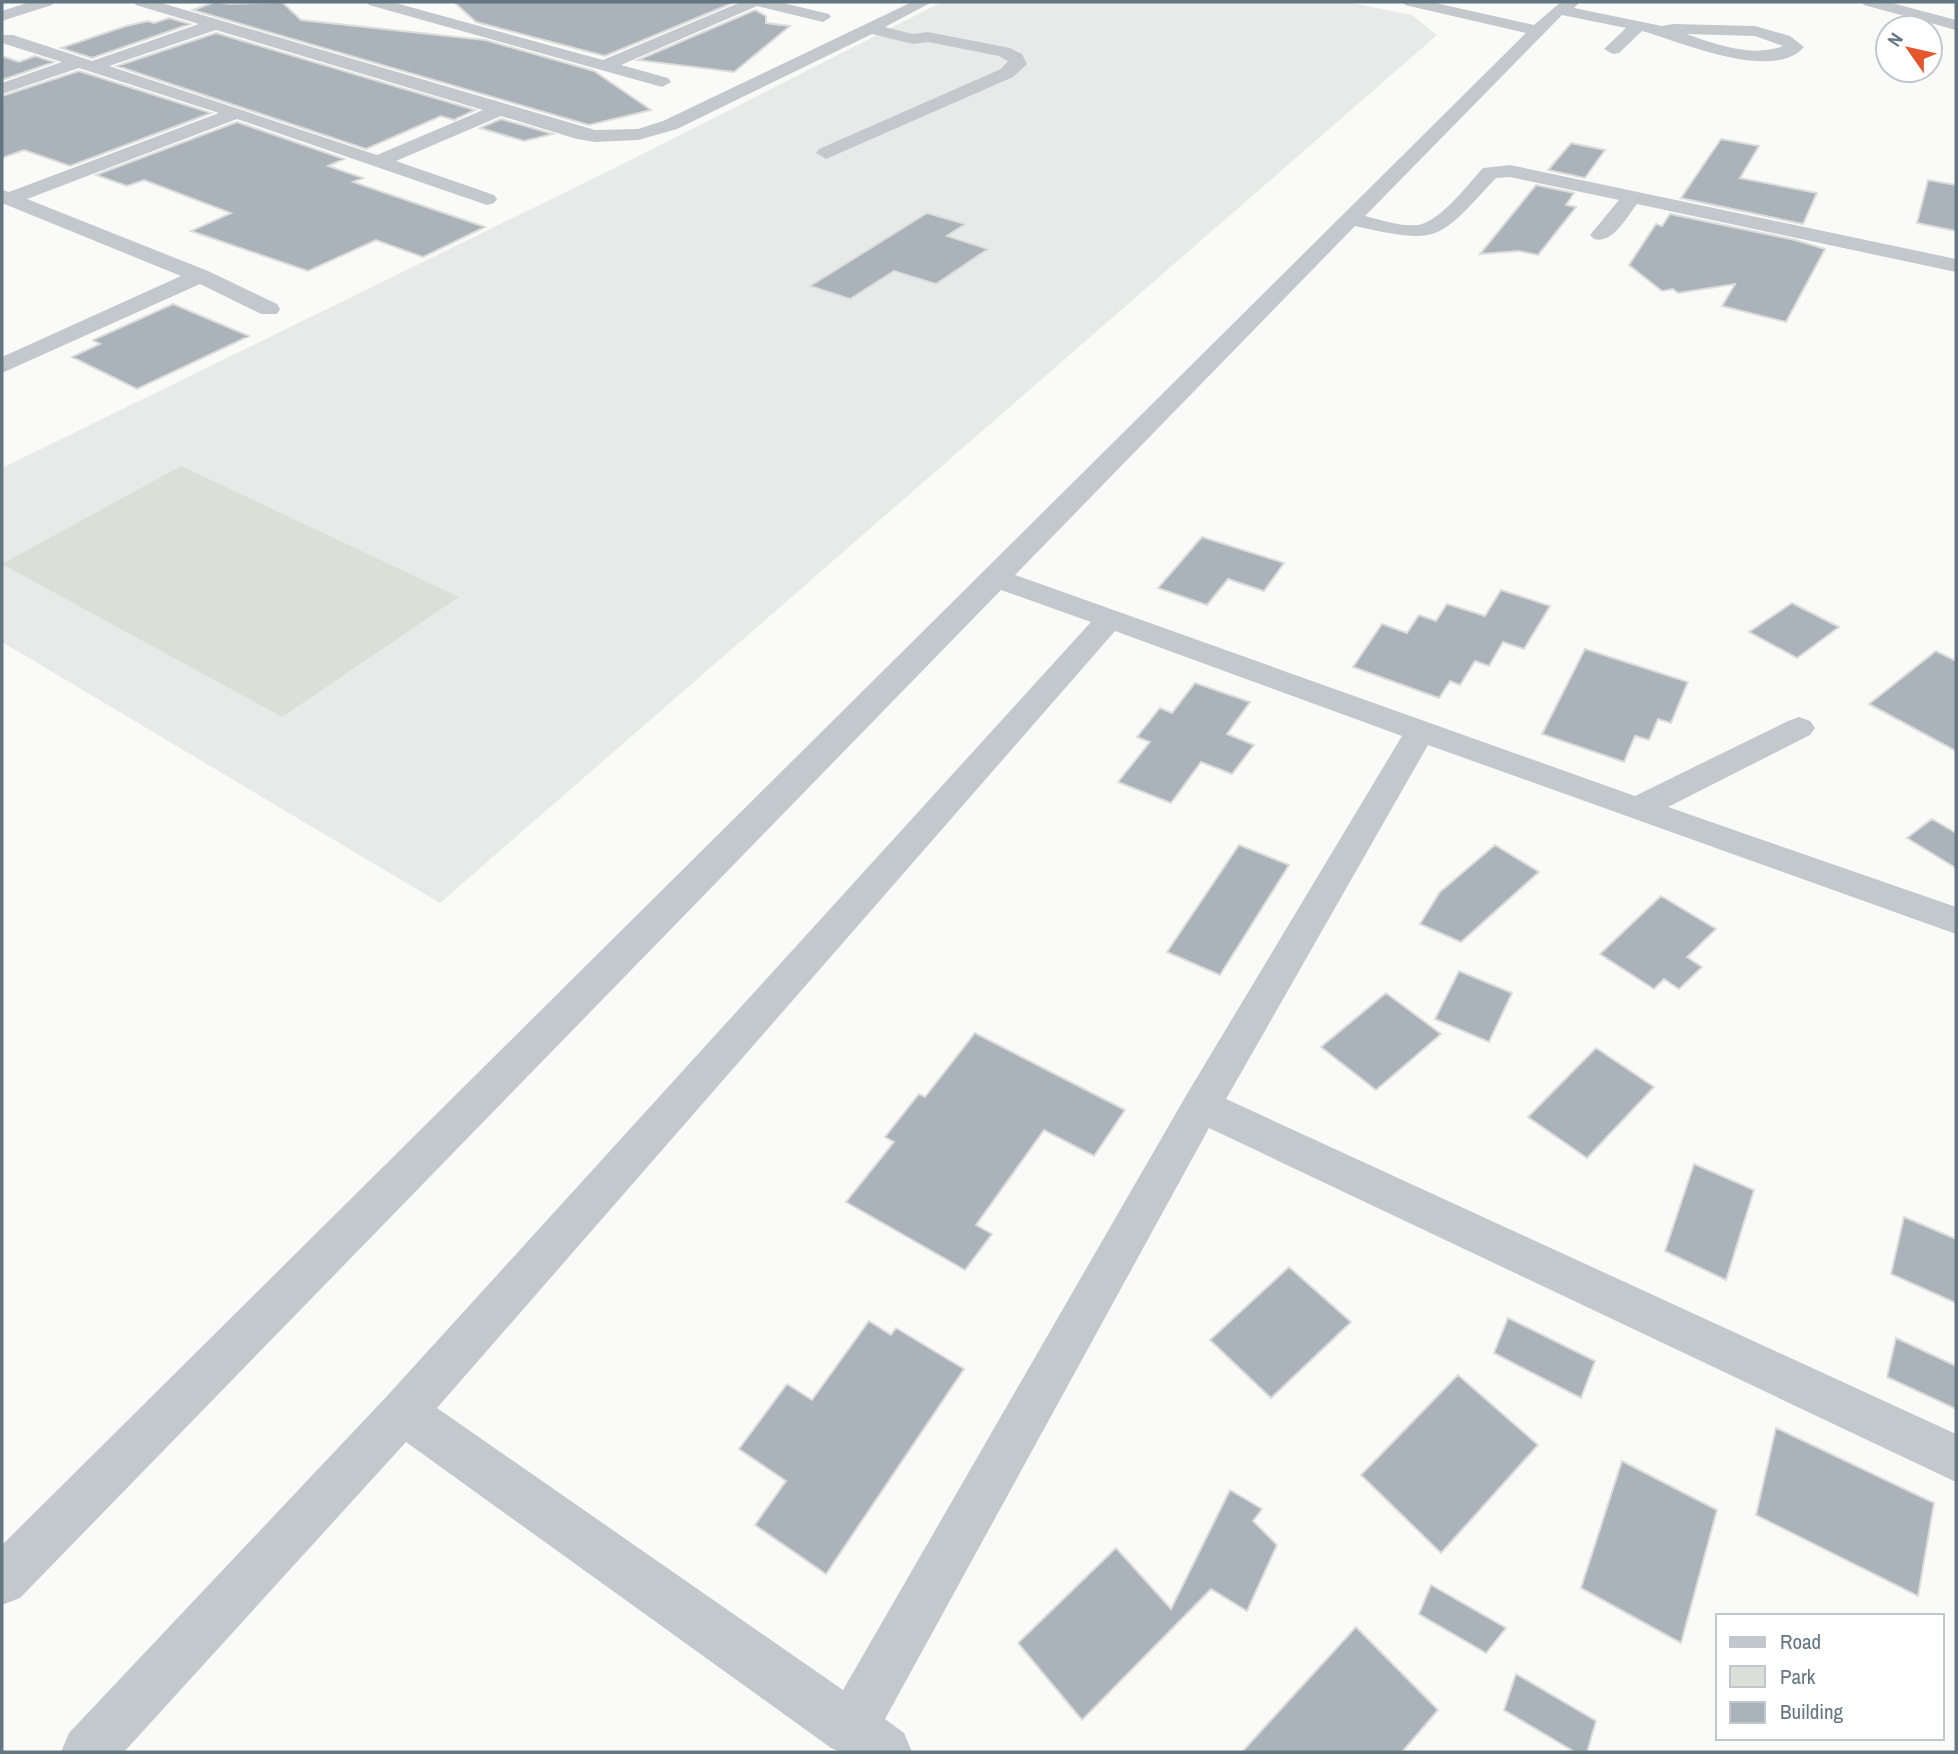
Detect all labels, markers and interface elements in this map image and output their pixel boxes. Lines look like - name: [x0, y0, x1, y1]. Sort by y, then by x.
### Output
- north arrow: [1874, 14, 1944, 84]
- text: N: [1881, 28, 1909, 51]
- legend: [1716, 1614, 1944, 1740]
- text: Road: [1780, 1627, 1821, 1656]
- text: Park: [1780, 1662, 1816, 1691]
- text: Building: [1780, 1697, 1844, 1726]

